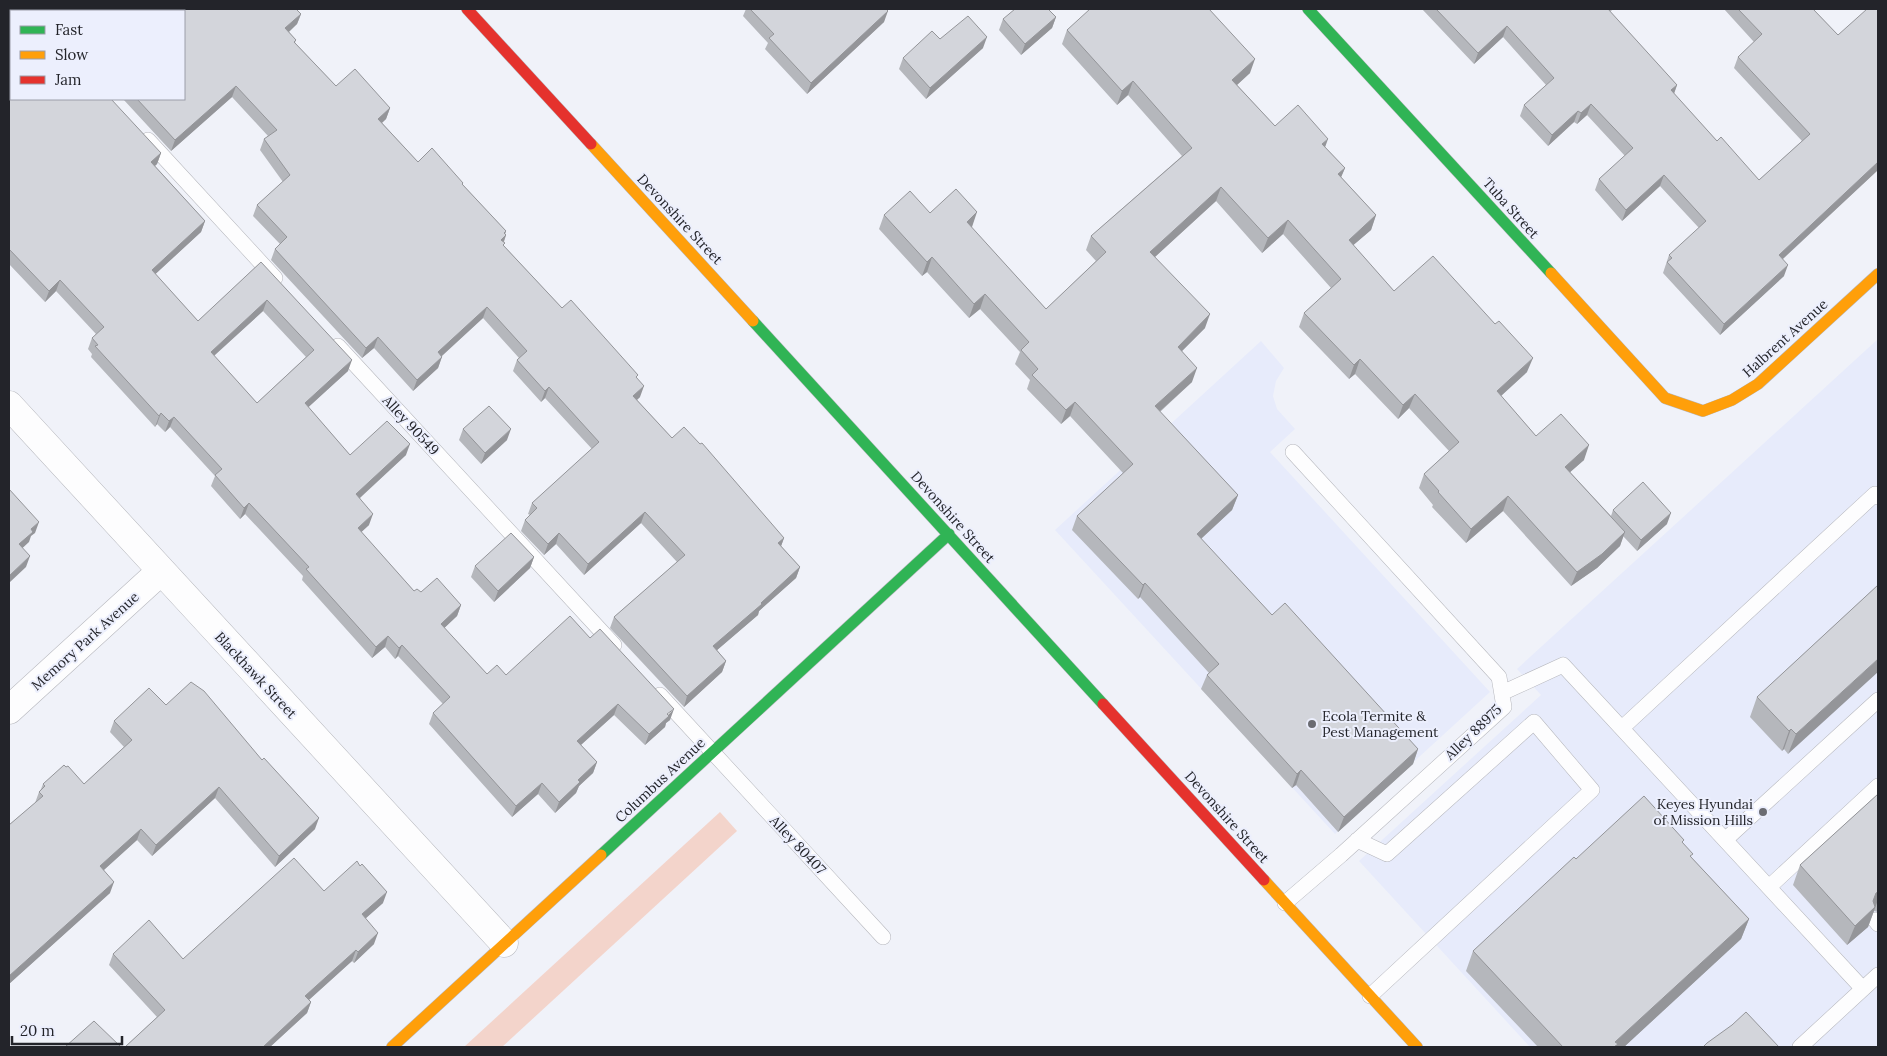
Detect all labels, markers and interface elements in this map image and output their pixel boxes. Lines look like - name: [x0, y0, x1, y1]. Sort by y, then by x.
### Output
- legend: [10, 10, 185, 100]
- text: Fast: [55, 20, 83, 39]
- text: Slow: [55, 45, 88, 64]
- text: Jam: [54, 70, 82, 89]
- street label: Devonshire Street: [633, 170, 727, 268]
- street label: Tuba Street: [1479, 174, 1543, 243]
- street label: Halbrent Avenue: [1739, 295, 1832, 381]
- street label: Alley 90549: [378, 391, 443, 459]
- street label: Devonshire Street: [907, 467, 999, 567]
- street label: Memory Park Avenue: [27, 588, 143, 694]
- street label: Blackhawk Street: [211, 628, 301, 723]
- street label: Alley 88975: [1440, 700, 1505, 764]
- place label: Ecola Termite & Pest Management: [1322, 707, 1439, 741]
- marker: Ecola Termite & Pest Management: [1306, 718, 1318, 730]
- street label: Columbus Avenue: [611, 733, 709, 826]
- street label: Devonshire Street: [1181, 767, 1273, 867]
- place label: Keyes Hyundai of Mission Hills: [1654, 795, 1753, 829]
- marker: Keyes Hyundai of Mission Hills: [1757, 806, 1769, 818]
- street label: Alley 80407: [766, 811, 830, 879]
- scale bar: [12, 1014, 122, 1046]
- text: 20 m: [20, 1021, 55, 1040]

